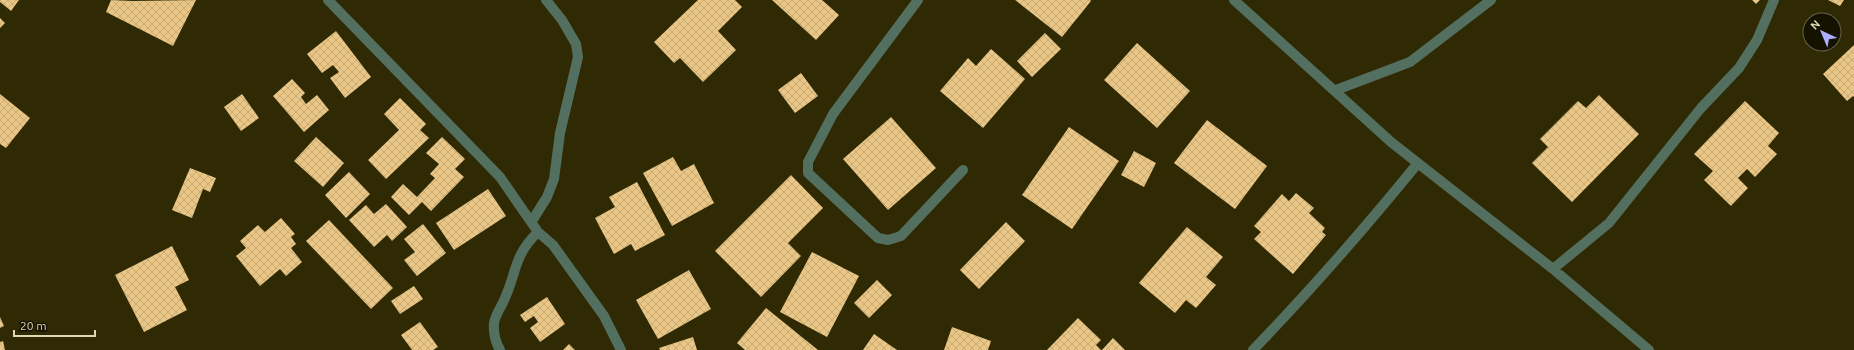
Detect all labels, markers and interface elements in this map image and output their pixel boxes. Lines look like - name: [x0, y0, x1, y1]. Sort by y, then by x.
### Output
- north arrow: [1802, 12, 1842, 52]
- text: N: [1808, 18, 1822, 32]
- scale bar: [14, 312, 95, 338]
- text: 20 m: [20, 319, 47, 332]

